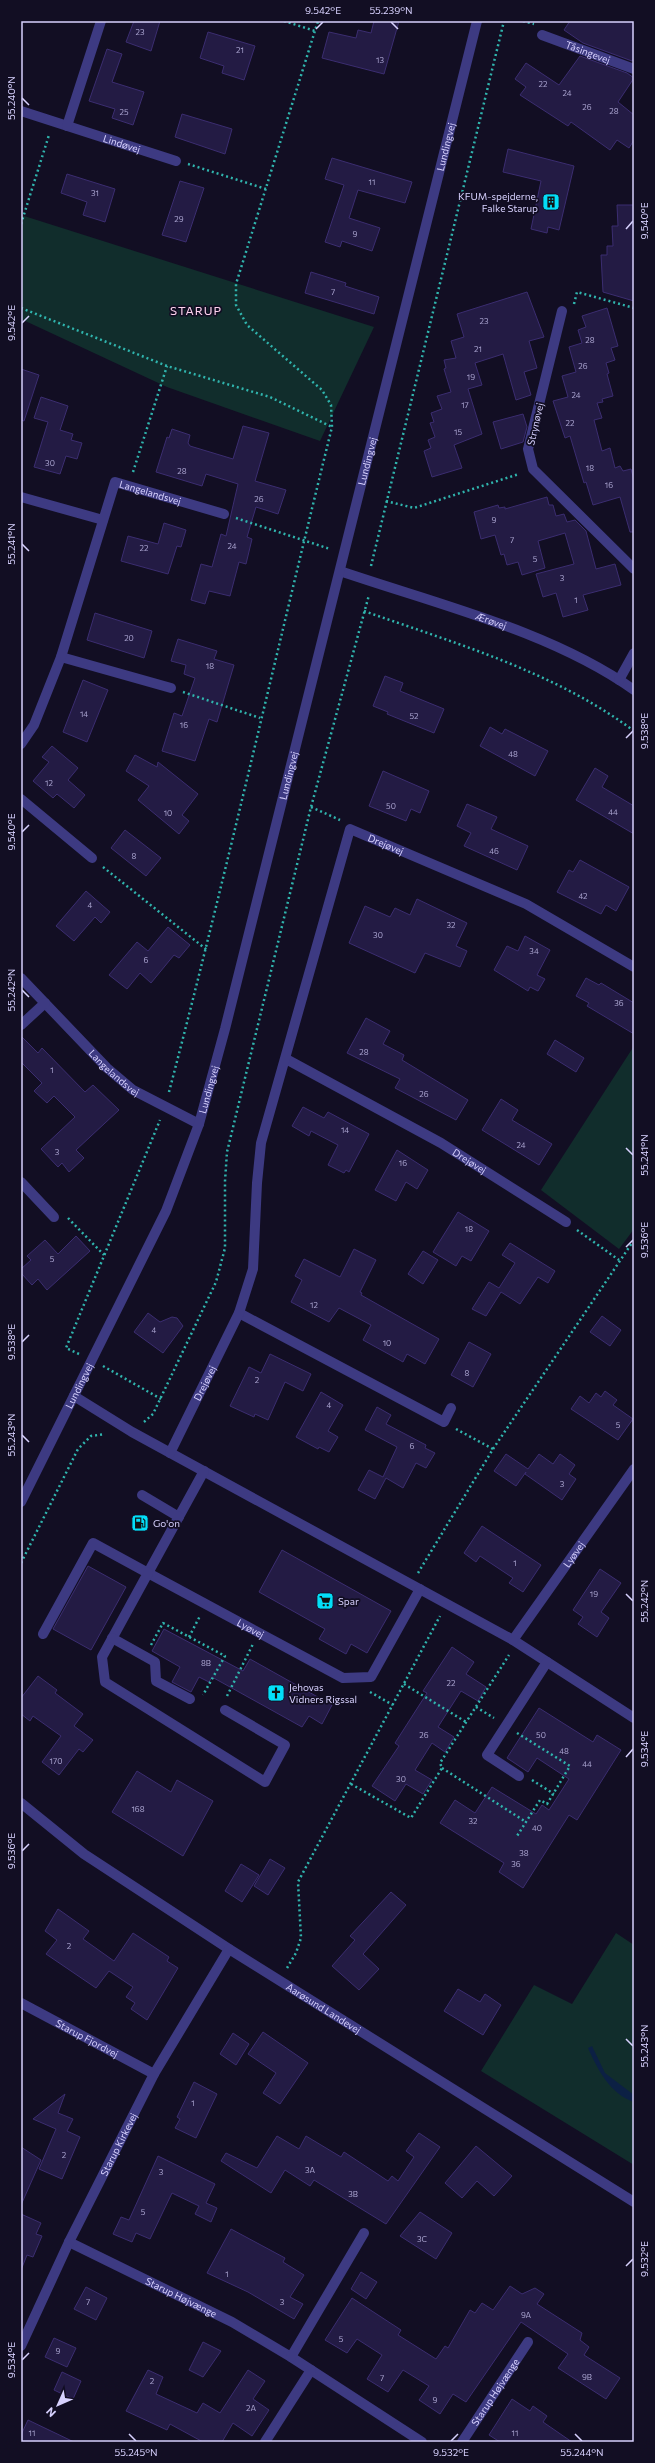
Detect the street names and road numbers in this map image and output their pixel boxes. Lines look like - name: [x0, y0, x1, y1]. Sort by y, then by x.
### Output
- street label: Tåsingevej: [564, 38, 612, 66]
- street label: Lundingvej: [434, 121, 457, 172]
- street label: Lindøvej: [102, 132, 142, 155]
- street label: Strynøvej: [524, 402, 546, 446]
- street label: Lundingvej: [355, 436, 379, 487]
- street label: Langelandsvej: [118, 478, 183, 507]
- street label: Ærøvej: [474, 609, 508, 632]
- street label: Lundingvej: [277, 750, 300, 801]
- street label: Drejøvej: [366, 831, 406, 857]
- street label: Langelandsvej: [86, 1047, 141, 1098]
- street label: Lundingvej: [196, 1064, 221, 1115]
- street label: Drejøvej: [450, 1146, 489, 1176]
- street label: Lundingvej: [63, 1361, 95, 1410]
- street label: Drejøvej: [191, 1364, 218, 1403]
- street label: Lyøvej: [560, 1539, 587, 1570]
- street label: Lyøvej: [235, 1616, 266, 1640]
- street label: Aarøsund Landevej: [284, 1980, 363, 2036]
- street label: Starup Fjordvej: [54, 2017, 121, 2060]
- street label: Starup Kirkevej: [97, 2111, 139, 2178]
- street label: Starup Højvænge: [144, 2274, 219, 2320]
- street label: Starup Højvænge: [469, 2356, 522, 2428]

